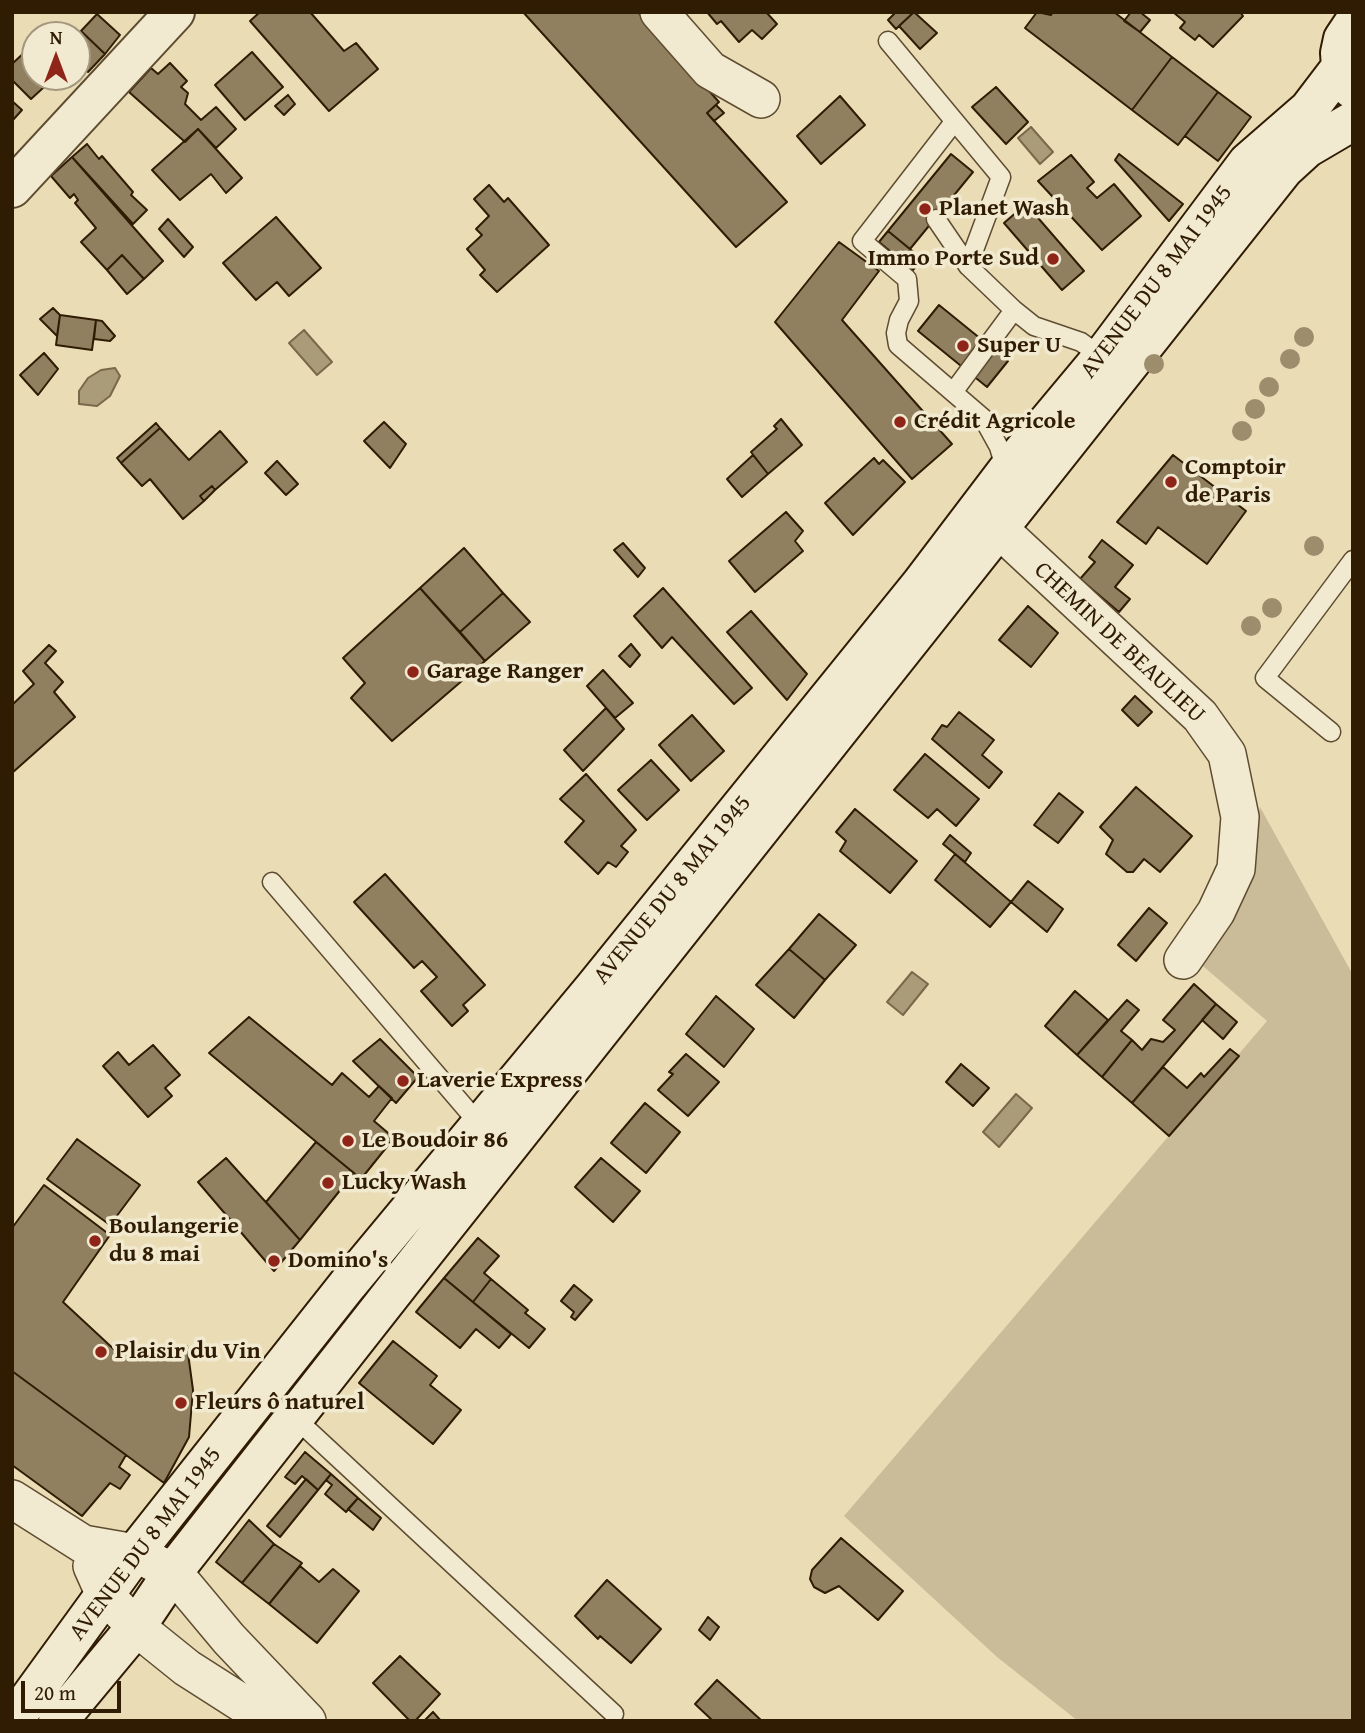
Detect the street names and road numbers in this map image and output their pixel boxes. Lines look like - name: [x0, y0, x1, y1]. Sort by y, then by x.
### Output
- street label: AVENUE DU 8 MAI 1945: [1075, 179, 1239, 385]
- street label: CHEMIN DE BEAULIEU: [1028, 556, 1210, 730]
- street label: AVENUE DU 8 MAI 1945: [588, 790, 758, 990]
- street label: AVENUE DU 8 MAI 1945: [64, 1441, 228, 1647]

